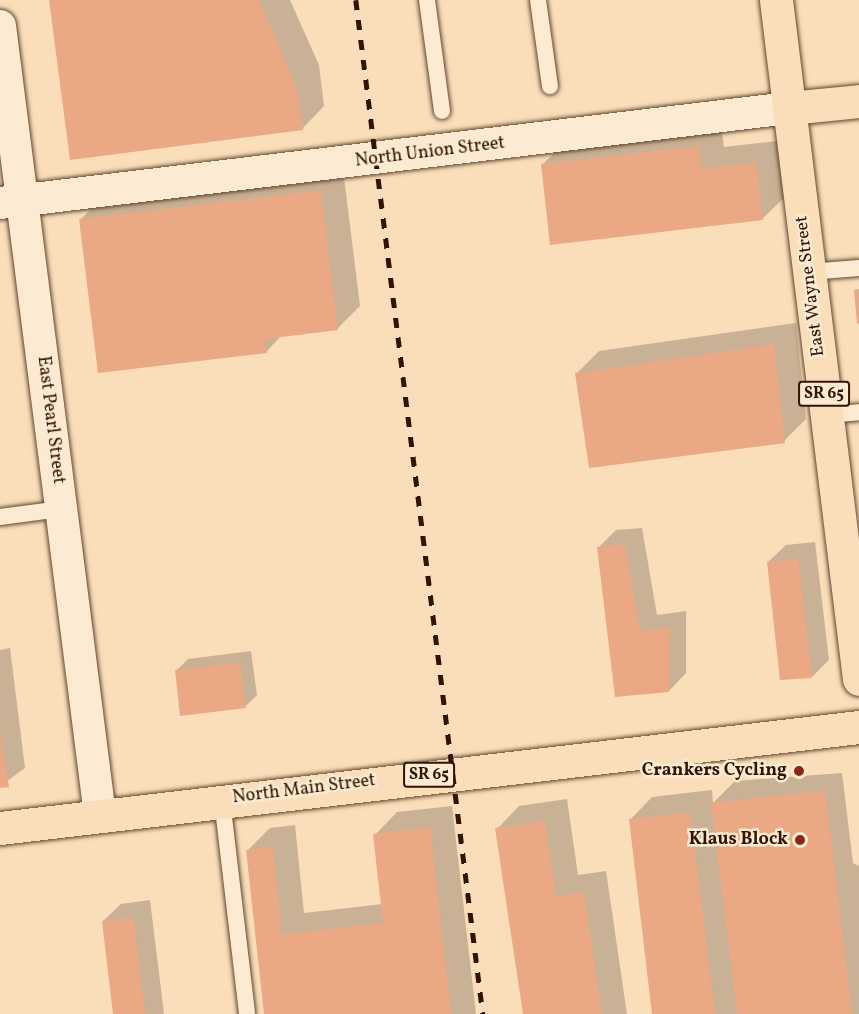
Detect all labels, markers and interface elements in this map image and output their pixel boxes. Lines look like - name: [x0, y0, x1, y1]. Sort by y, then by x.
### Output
- street label: North Union Street: [354, 133, 506, 173]
- street label: East Wayne Street: [792, 214, 830, 358]
- street label: East Pearl Street: [31, 355, 69, 485]
- road number: SR 65: [797, 381, 851, 407]
- place label: Crankers Cycling: [642, 760, 787, 782]
- road number: SR 65: [402, 762, 456, 788]
- marker: Crankers Cycling: [792, 764, 806, 778]
- street label: North Main Street: [231, 771, 377, 809]
- place label: Klaus Block: [689, 829, 788, 851]
- marker: Klaus Block: [793, 833, 807, 847]

